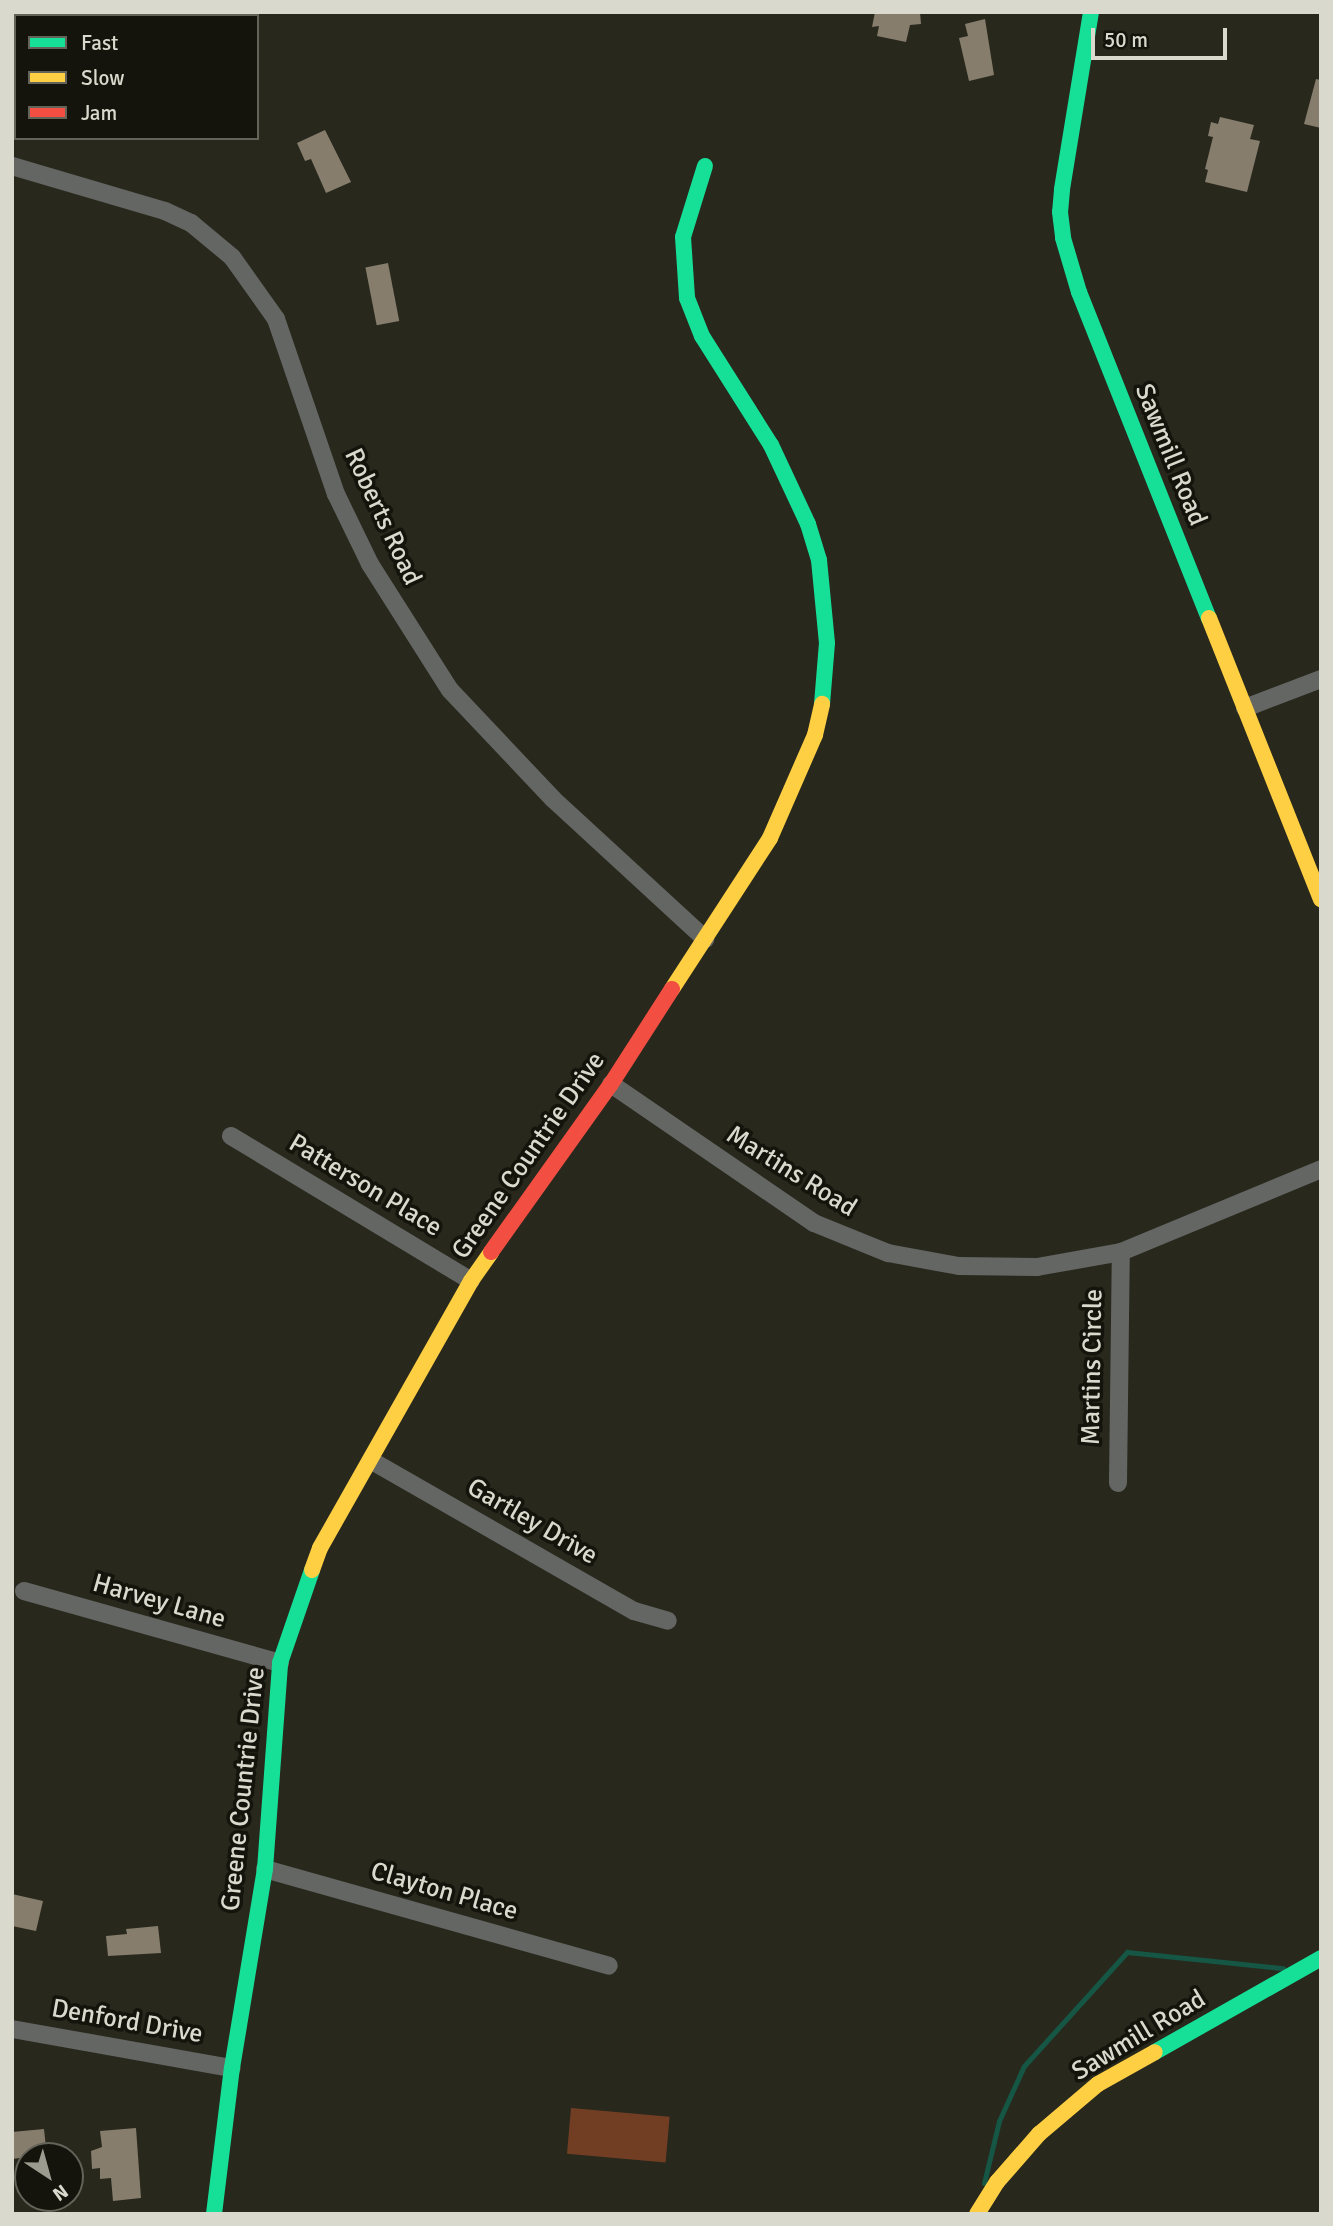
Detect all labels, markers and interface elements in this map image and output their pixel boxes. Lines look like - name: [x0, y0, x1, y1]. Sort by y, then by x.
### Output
- legend: [14, 14, 259, 140]
- scale bar: [1095, 14, 1232, 58]
- text: 50 m: [1104, 27, 1148, 53]
- text: Fast: [81, 30, 118, 56]
- text: Slow: [81, 65, 125, 91]
- text: Jam: [81, 100, 117, 126]
- street label: Sawmill Road: [1127, 380, 1213, 530]
- street label: Roberts Road: [337, 444, 427, 590]
- street label: Greene Countrie Drive: [446, 1047, 612, 1265]
- street label: Martins Road: [720, 1120, 862, 1224]
- street label: Patterson Place: [283, 1128, 447, 1244]
- street label: Martins Circle: [1076, 1289, 1110, 1445]
- street label: Gartley Drive: [461, 1472, 603, 1572]
- street label: Harvey Lane: [89, 1568, 229, 1636]
- street label: Greene Countrie Drive: [216, 1665, 272, 1913]
- street label: Clayton Place: [367, 1856, 521, 1928]
- street label: Sawmill Road: [1067, 1984, 1211, 2088]
- street label: Denford Drive: [49, 1993, 205, 2051]
- north arrow: [14, 2142, 84, 2212]
- text: N: [48, 2179, 73, 2206]

